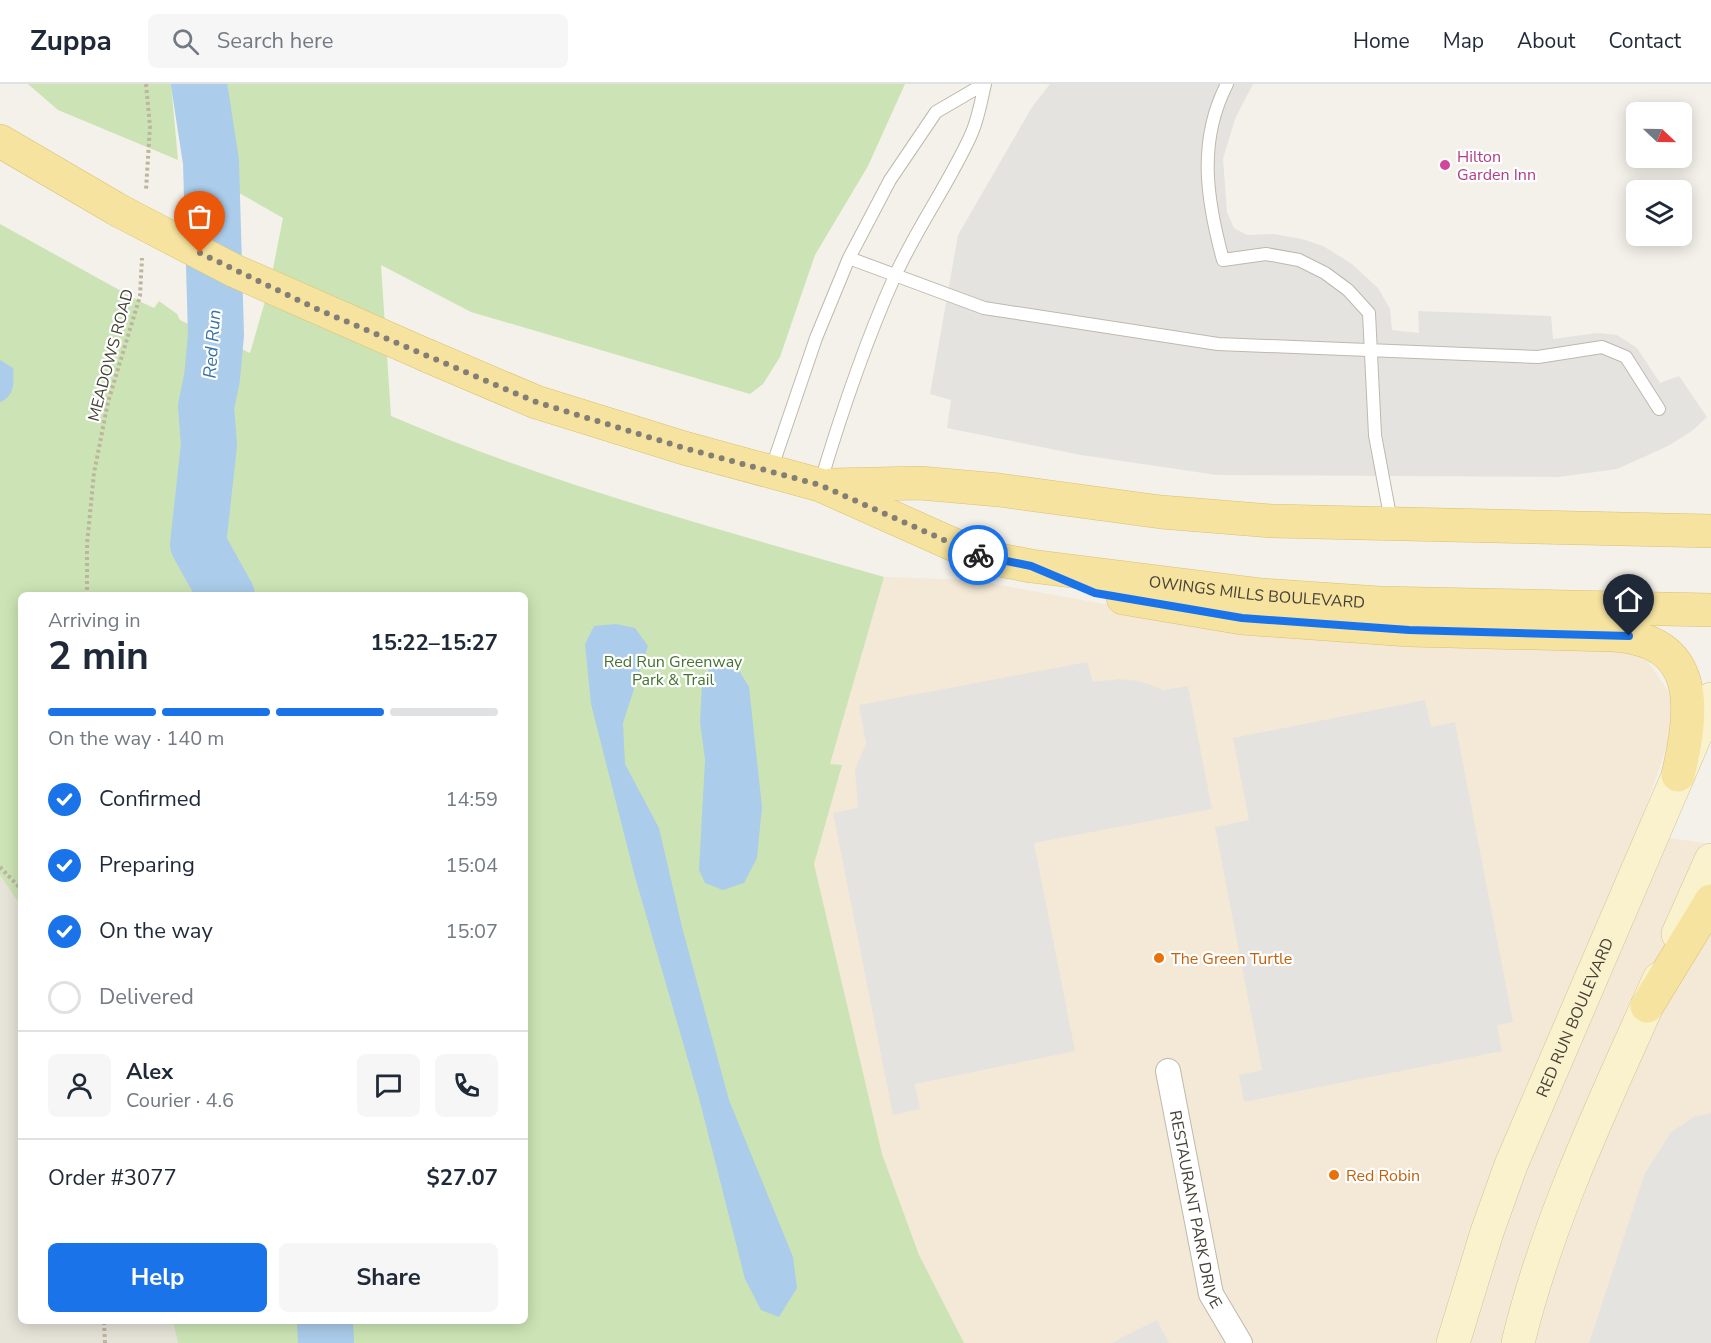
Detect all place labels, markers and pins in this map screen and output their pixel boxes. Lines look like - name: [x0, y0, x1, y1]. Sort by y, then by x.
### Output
- place label: Hilton Garden Inn: [1457, 146, 1536, 186]
- marker: Hilton Garden Inn: [1438, 158, 1452, 172]
- pin: [174, 191, 225, 253]
- pin: [1603, 574, 1654, 636]
- place label: The Green Turtle: [1171, 948, 1292, 970]
- marker: The Green Turtle: [1152, 951, 1166, 965]
- place label: Red Robin: [1346, 1165, 1420, 1187]
- marker: Red Robin: [1327, 1168, 1341, 1182]

